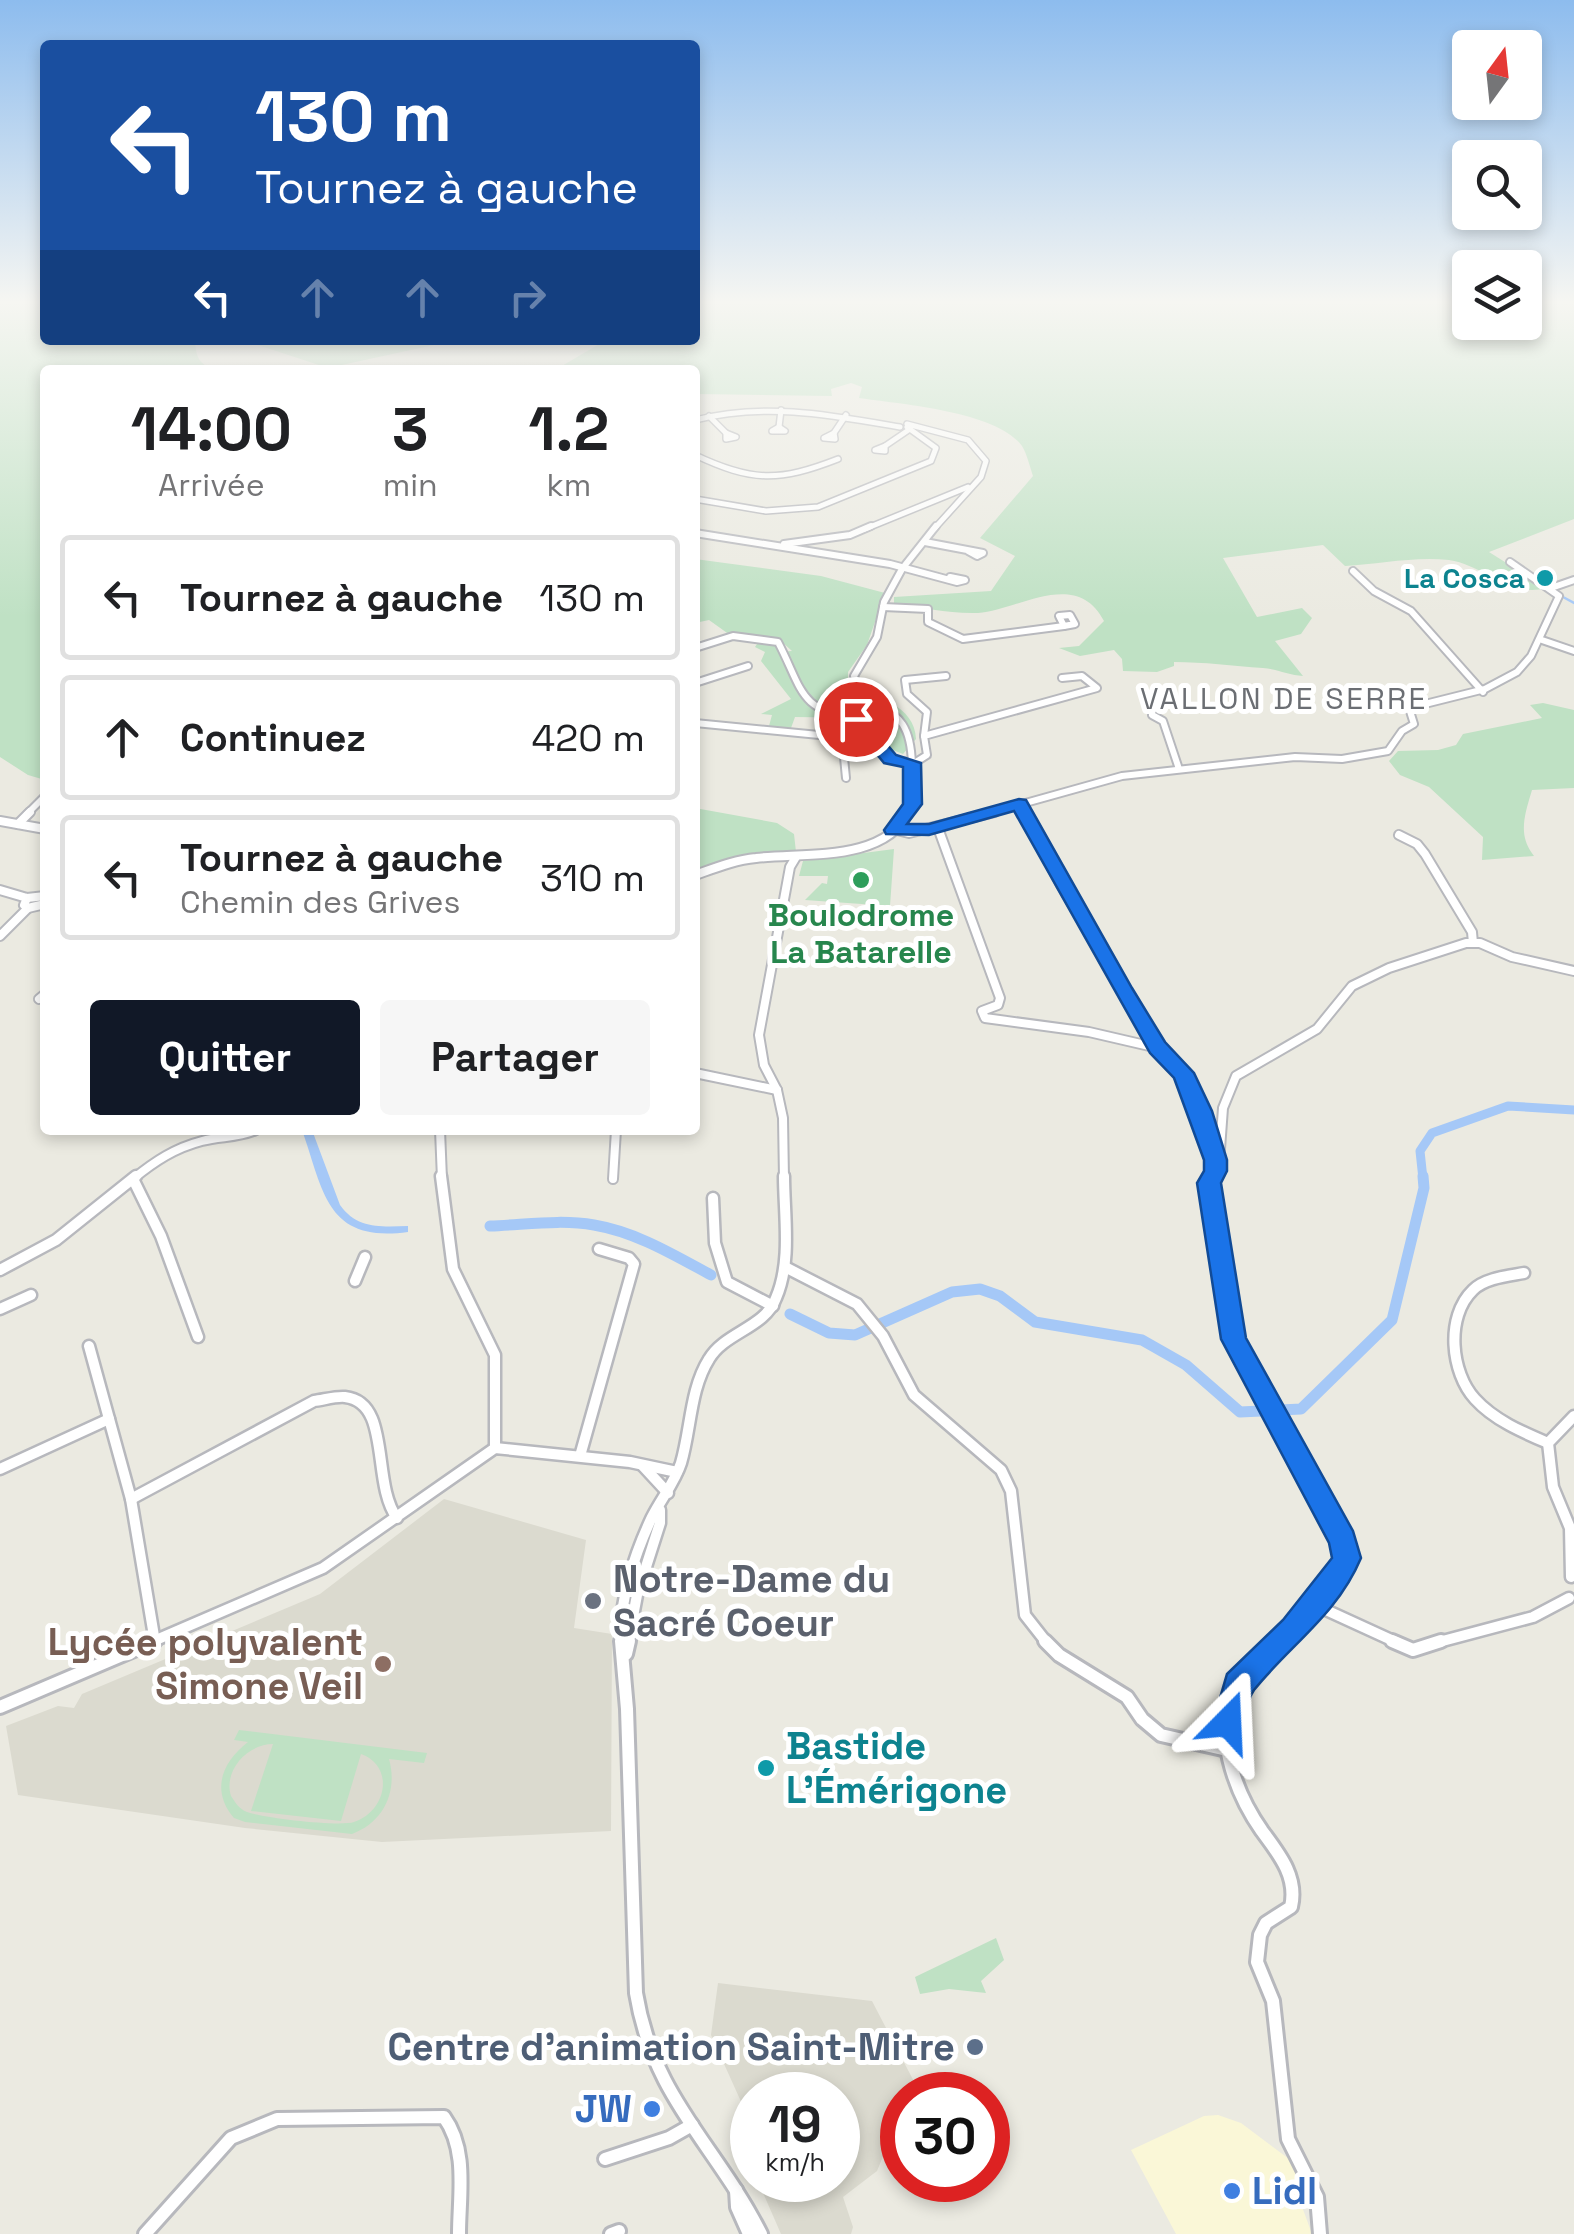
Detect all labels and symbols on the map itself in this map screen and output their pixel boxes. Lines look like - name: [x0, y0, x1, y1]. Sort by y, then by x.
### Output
- north arrow: [1452, 30, 1542, 120]
- place label: La Cosca: [1404, 560, 1525, 596]
- marker: La Cosca: [1534, 567, 1556, 589]
- pin: [814, 677, 899, 762]
- district label: VALLON DE SERRE: [1140, 679, 1428, 718]
- marker: Boulodrome La Batarelle: [850, 869, 872, 891]
- place label: Boulodrome La Batarelle: [768, 895, 954, 972]
- place label: Notre-Dame du Sacré Coeur: [613, 1555, 890, 1647]
- marker: Notre-Dame du Sacré Coeur: [582, 1590, 604, 1612]
- place label: Lycée polyvalent Simone Veil: [48, 1618, 363, 1710]
- marker: Lycée polyvalent Simone Veil: [372, 1653, 394, 1675]
- position arrow: [1176, 1670, 1280, 1774]
- place label: Bastide L'Émérigone: [786, 1722, 1007, 1814]
- marker: Bastide L'Émérigone: [755, 1757, 777, 1779]
- place label: Centre d'animation Saint-Mitre: [387, 2023, 955, 2071]
- marker: Centre d'animation Saint-Mitre: [964, 2036, 986, 2058]
- speed limit sign: 30: [880, 2072, 1010, 2202]
- place label: JW: [575, 2085, 632, 2133]
- marker: JW: [641, 2098, 663, 2120]
- place label: Lidl: [1252, 2167, 1317, 2215]
- marker: Lidl: [1221, 2180, 1243, 2202]

